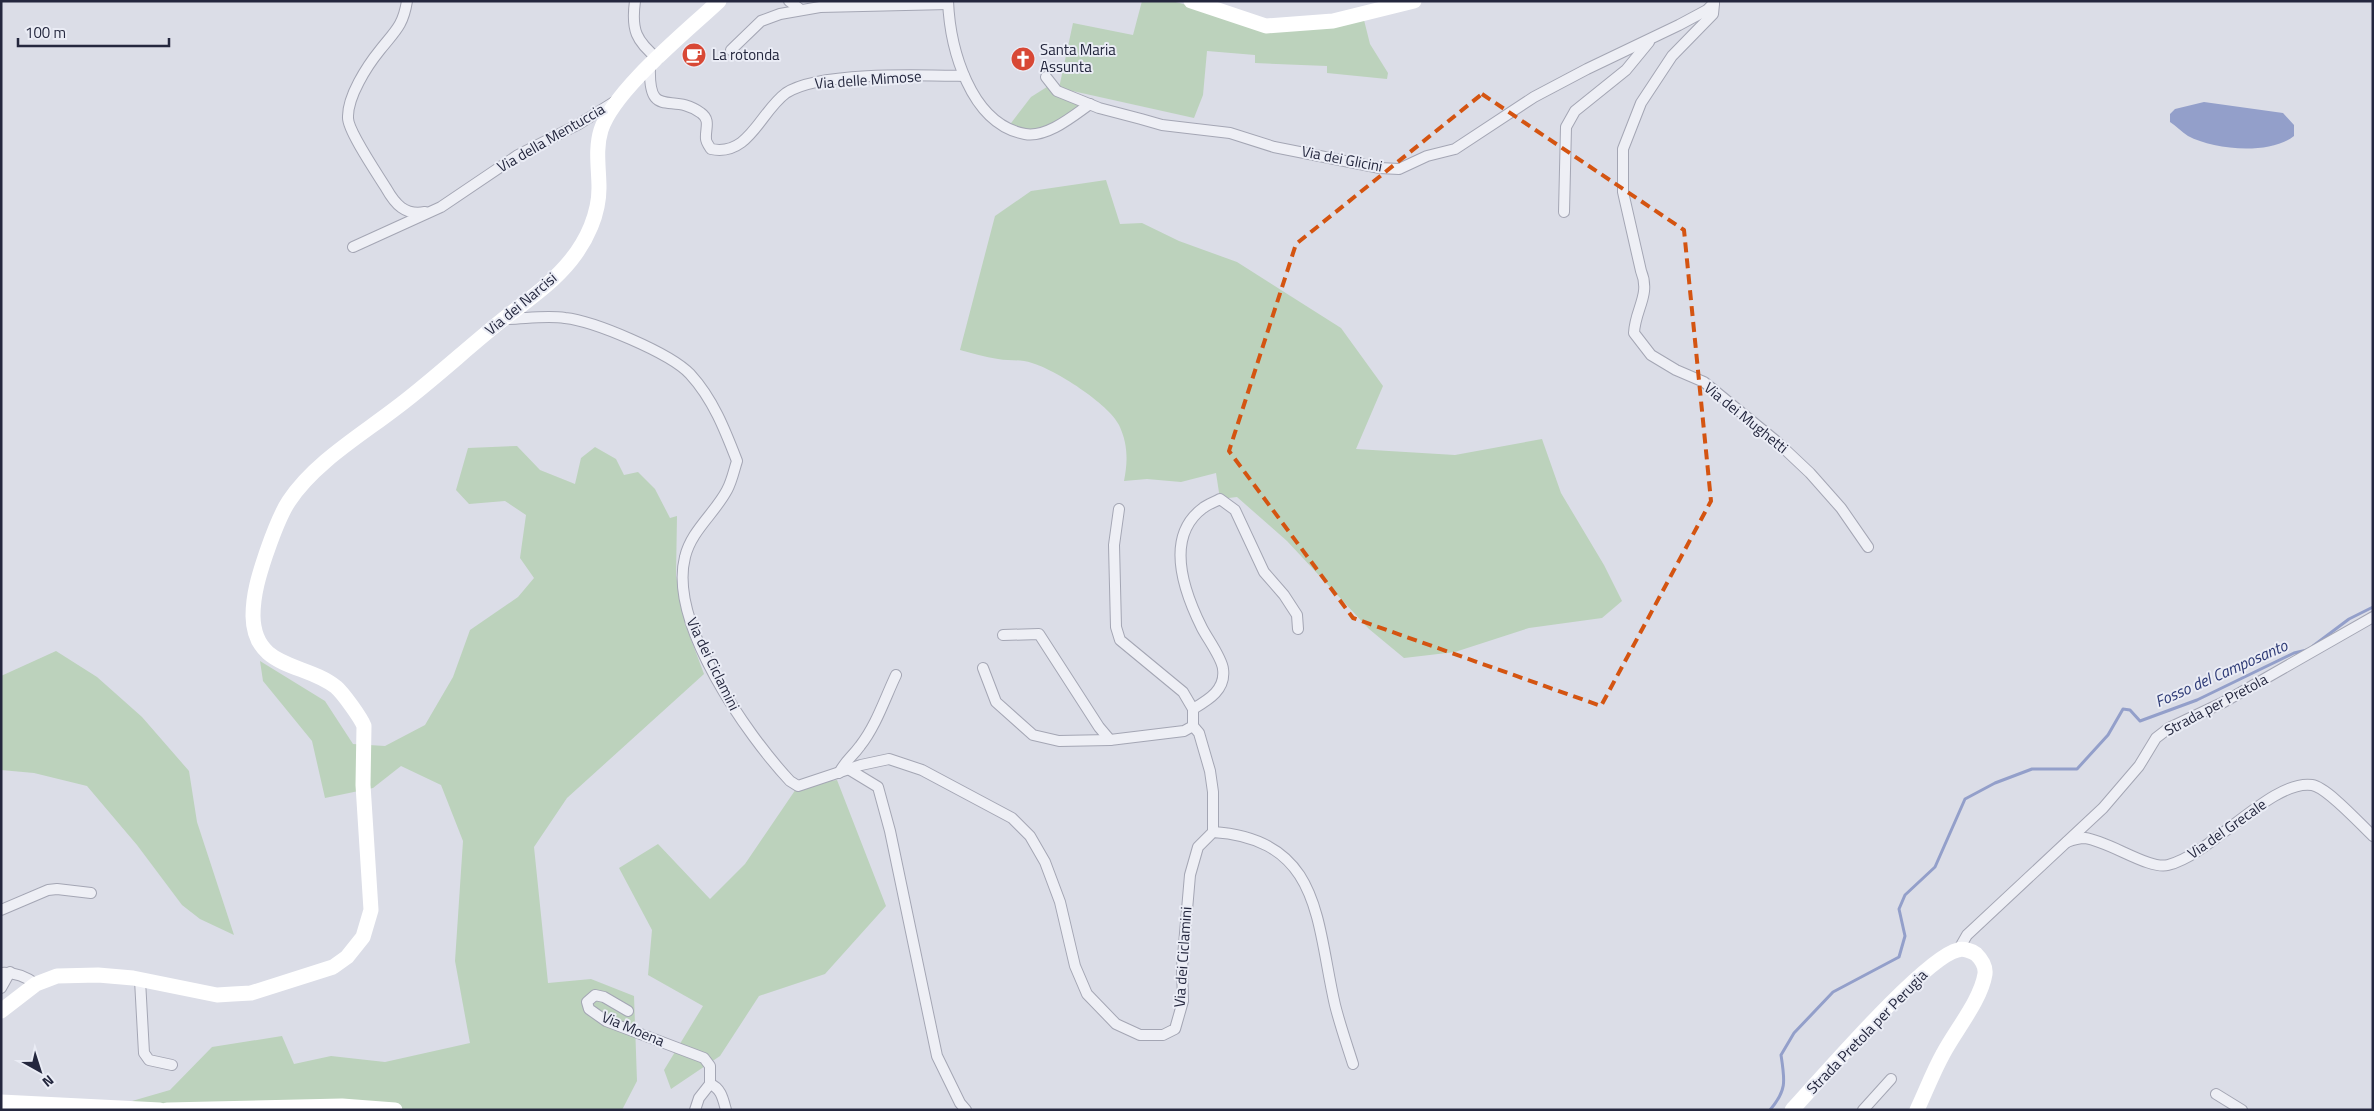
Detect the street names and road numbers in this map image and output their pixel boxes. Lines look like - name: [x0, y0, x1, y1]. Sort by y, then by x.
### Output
- street label: Via delle Mimose: [814, 64, 922, 95]
- street label: Via della Mentuccia: [493, 97, 609, 178]
- street label: Via dei Glicini: [1300, 139, 1385, 178]
- street label: Via dei Narcisi: [480, 267, 562, 341]
- street label: Via dei Mughetti: [1699, 376, 1793, 459]
- street label: Via dei Ciclamini: [681, 613, 746, 714]
- street label: Strada per Pretola: [2160, 667, 2272, 742]
- street label: Via del Grecale: [2182, 793, 2271, 864]
- street label: Via dei Ciclamini: [1168, 906, 1197, 1008]
- street label: Strada Pretola per Perugia: [1801, 964, 1933, 1099]
- street label: Via Moena: [598, 1005, 669, 1052]

